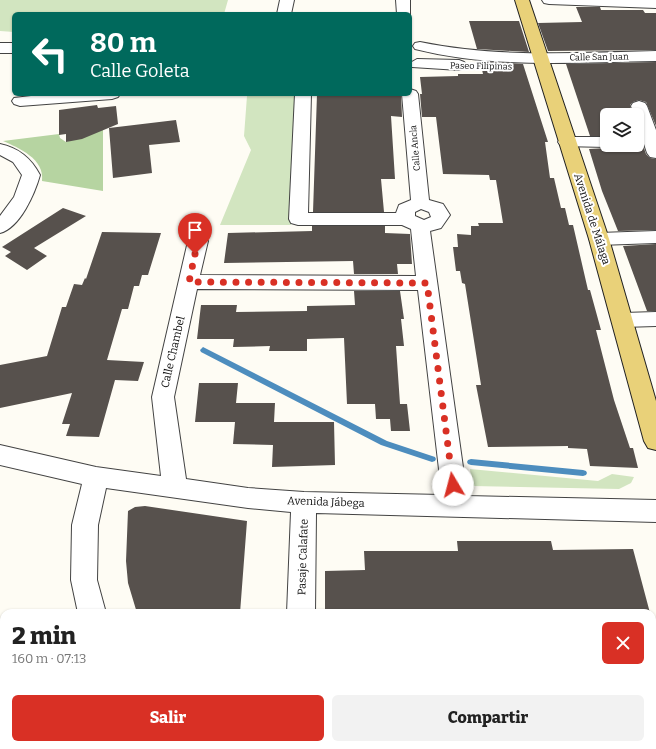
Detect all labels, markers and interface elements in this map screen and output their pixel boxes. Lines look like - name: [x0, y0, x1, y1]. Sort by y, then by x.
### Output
- text: 80 m: [90, 26, 156, 59]
- icon: left: [24, 28, 76, 80]
- street label: Calle San Juan: [569, 51, 629, 63]
- text: Calle Goleta: [90, 60, 190, 82]
- street label: Paseo Filipinas: [450, 60, 512, 72]
- map controls: [600, 108, 644, 152]
- button: layers: [600, 108, 644, 152]
- street label: Calle Ancla: [408, 124, 422, 171]
- street label: Avenida de Málaga: [571, 172, 613, 266]
- pin: [178, 213, 212, 254]
- icon: arrive: [184, 219, 206, 241]
- street label: Calle Chambel: [158, 315, 188, 389]
- position arrow: [432, 464, 474, 506]
- street label: Avenida Jábega: [287, 494, 365, 510]
- street label: Pasaje Calafate: [295, 519, 311, 595]
- text: 2 min: [12, 622, 76, 650]
- button: close: [602, 622, 644, 664]
- text: 160 m · 07:13: [12, 651, 86, 666]
- button: Salir: [12, 695, 324, 741]
- button: Compartir: [332, 695, 644, 741]

